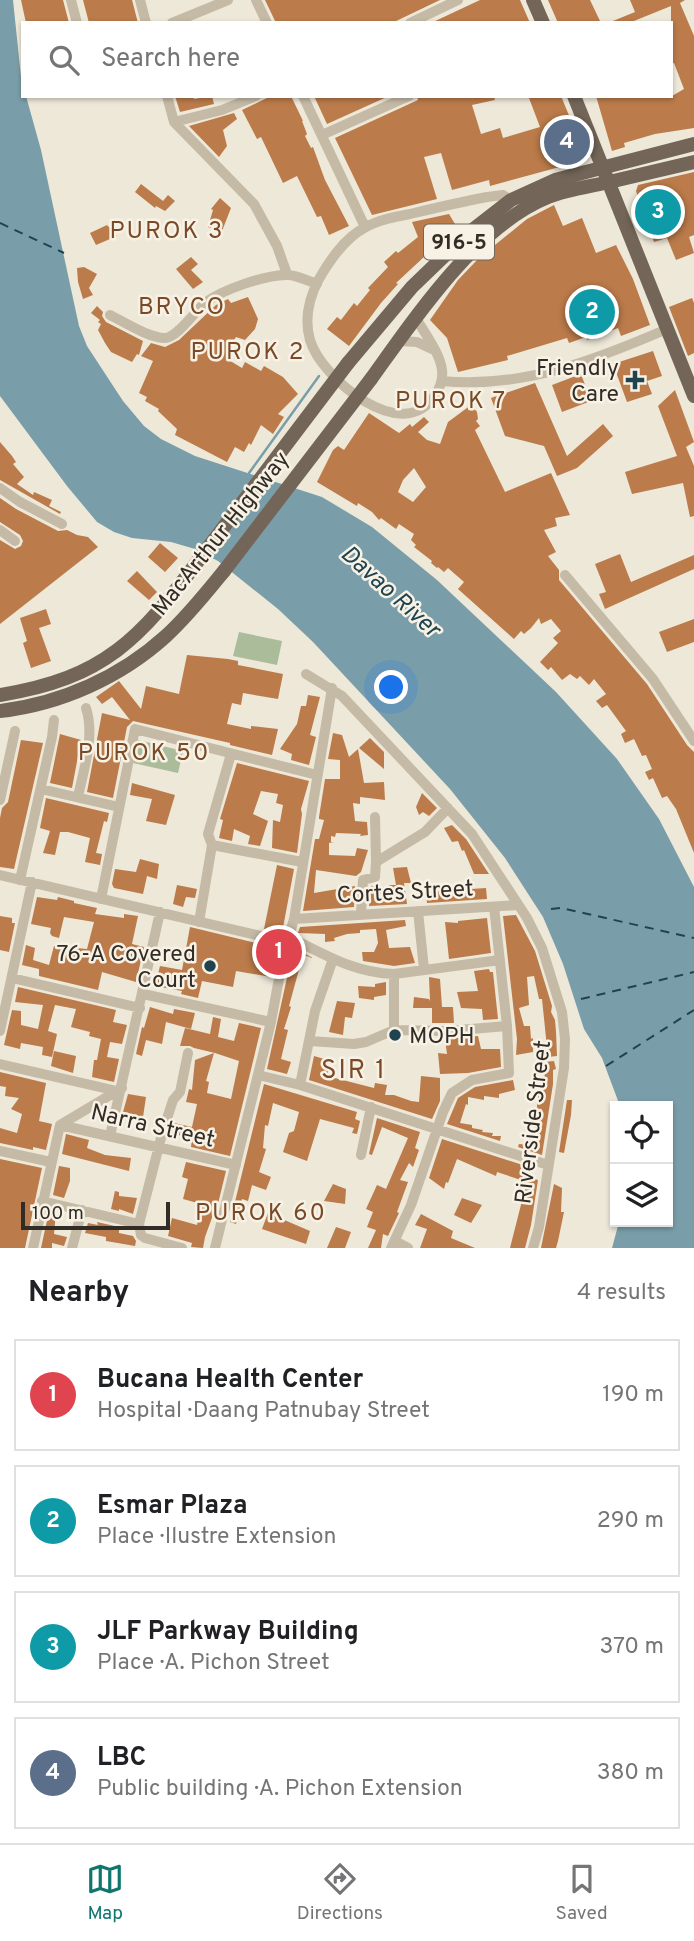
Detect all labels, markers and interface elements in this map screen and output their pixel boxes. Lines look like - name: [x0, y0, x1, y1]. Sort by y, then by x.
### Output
- search box: [21, 21, 673, 98]
- icon: search: [45, 41, 83, 79]
- text: Search here: [101, 43, 240, 76]
- pin: 4: [544, 116, 590, 168]
- pin: 3: [635, 186, 681, 238]
- district label: PUROK 3: [110, 217, 224, 247]
- road number: 916-5: [424, 224, 494, 260]
- pin: 2: [569, 286, 615, 338]
- district label: BRYCO: [138, 293, 226, 323]
- district label: PUROK 2: [190, 338, 306, 368]
- place label: Friendly Care: [536, 355, 619, 410]
- marker: Friendly Care: [625, 370, 645, 390]
- district label: PUROK 7: [395, 387, 507, 417]
- street label: MacArthur Highway: [147, 446, 297, 623]
- water label: Davao River: [333, 540, 447, 646]
- your location: [374, 670, 408, 704]
- district label: PUROK 50: [78, 739, 210, 769]
- street label: Cortes Street: [336, 875, 474, 912]
- pin: 1: [256, 926, 302, 978]
- place label: 76-A Covered Court: [56, 941, 196, 996]
- marker: 76-A Covered Court: [202, 958, 218, 974]
- place label: MOPH: [409, 1023, 475, 1052]
- marker: MOPH: [387, 1027, 403, 1043]
- street label: Riverside Street: [510, 1039, 559, 1206]
- district label: SIR 1: [321, 1055, 387, 1088]
- street label: Narra Street: [88, 1099, 217, 1156]
- map controls: [610, 1101, 673, 1227]
- button: locate: [610, 1101, 673, 1164]
- button: layers: [610, 1164, 673, 1227]
- scale bar: [21, 1199, 170, 1231]
- district label: PUROK 60: [195, 1199, 327, 1229]
- text: 100 m: [32, 1202, 84, 1226]
- text: Nearby: [28, 1275, 129, 1312]
- text: 4 results: [577, 1279, 666, 1308]
- text: Bucana Health Center: [97, 1364, 363, 1397]
- text: 1: [48, 1381, 58, 1410]
- text: 190 m: [602, 1381, 664, 1410]
- text: Hospital · Daang Patnubay Street: [97, 1397, 430, 1426]
- text: Esmar Plaza: [97, 1490, 248, 1523]
- text: 2: [46, 1507, 60, 1536]
- text: 290 m: [597, 1507, 664, 1536]
- text: Place · Ilustre Extension: [97, 1523, 337, 1552]
- text: JLF Parkway Building: [97, 1616, 359, 1649]
- text: 3: [46, 1633, 60, 1662]
- text: 370 m: [599, 1633, 664, 1662]
- text: Place · A. Pichon Street: [97, 1649, 330, 1678]
- text: LBC: [97, 1742, 146, 1775]
- text: 4: [46, 1759, 60, 1788]
- text: 380 m: [597, 1759, 664, 1788]
- text: Public building · A. Pichon Extension: [97, 1775, 463, 1804]
- tab: Map: [86, 1860, 124, 1926]
- tab: Directions: [297, 1860, 383, 1926]
- tab: Saved: [556, 1860, 608, 1926]

